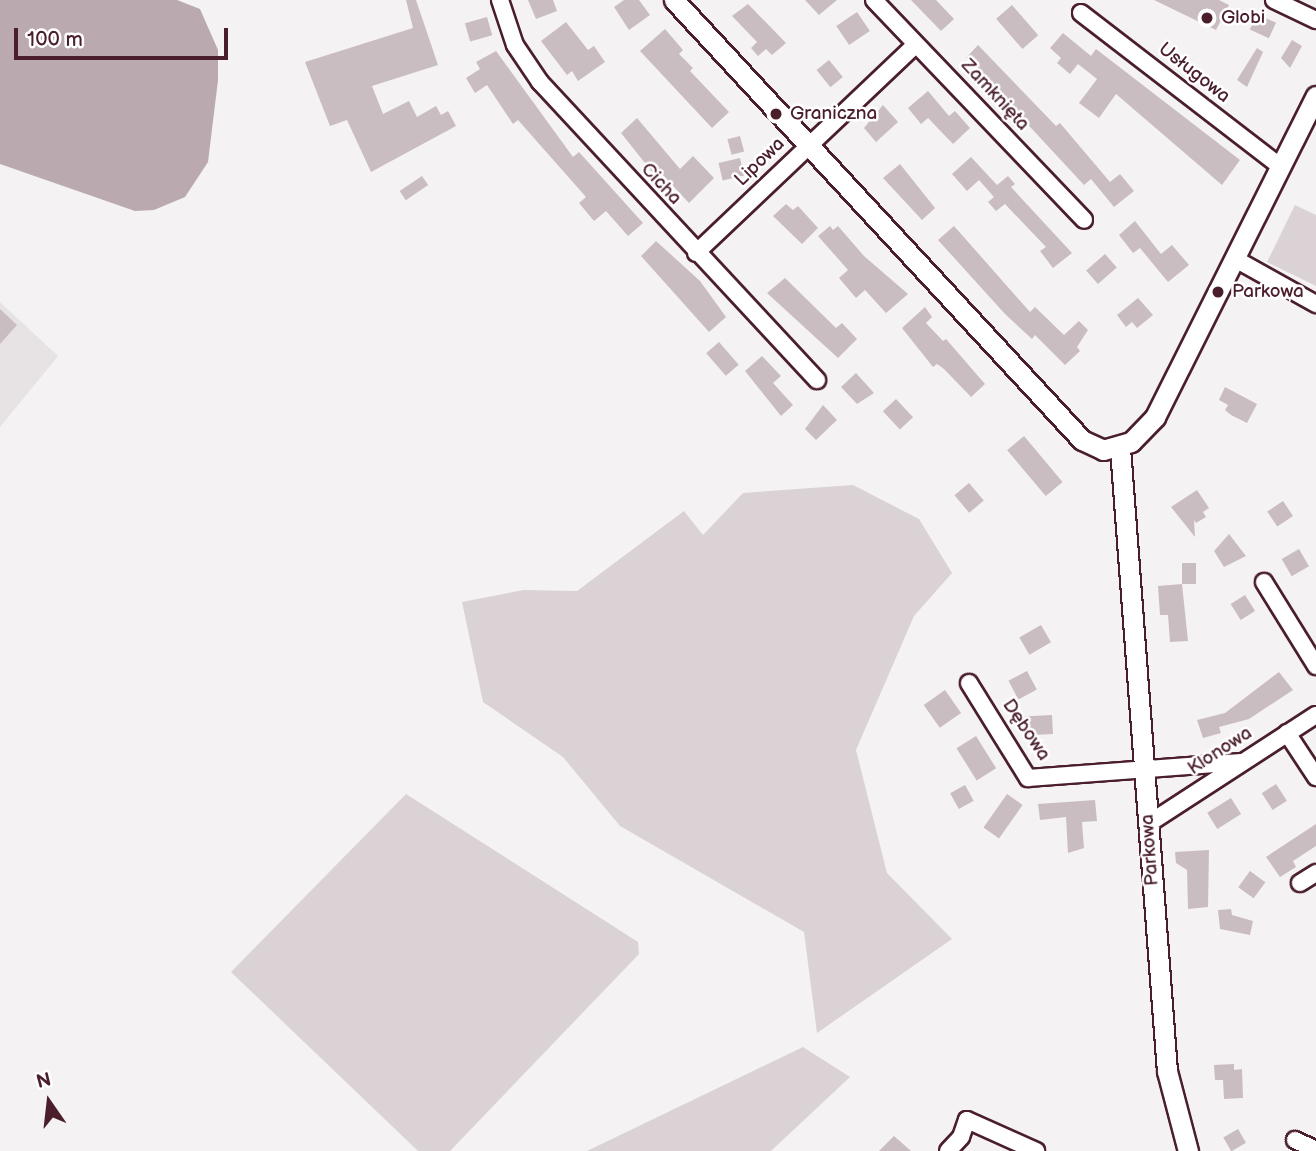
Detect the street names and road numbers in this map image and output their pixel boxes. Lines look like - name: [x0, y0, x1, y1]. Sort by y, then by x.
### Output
- street label: Usługowa: [1154, 38, 1234, 108]
- street label: Zamknięta: [956, 54, 1034, 136]
- street label: Lipowa: [730, 133, 790, 191]
- street label: Cicha: [636, 158, 686, 210]
- street label: Dębowa: [997, 695, 1055, 765]
- street label: Klonowa: [1184, 722, 1256, 780]
- street label: Parkowa: [1136, 813, 1164, 887]

